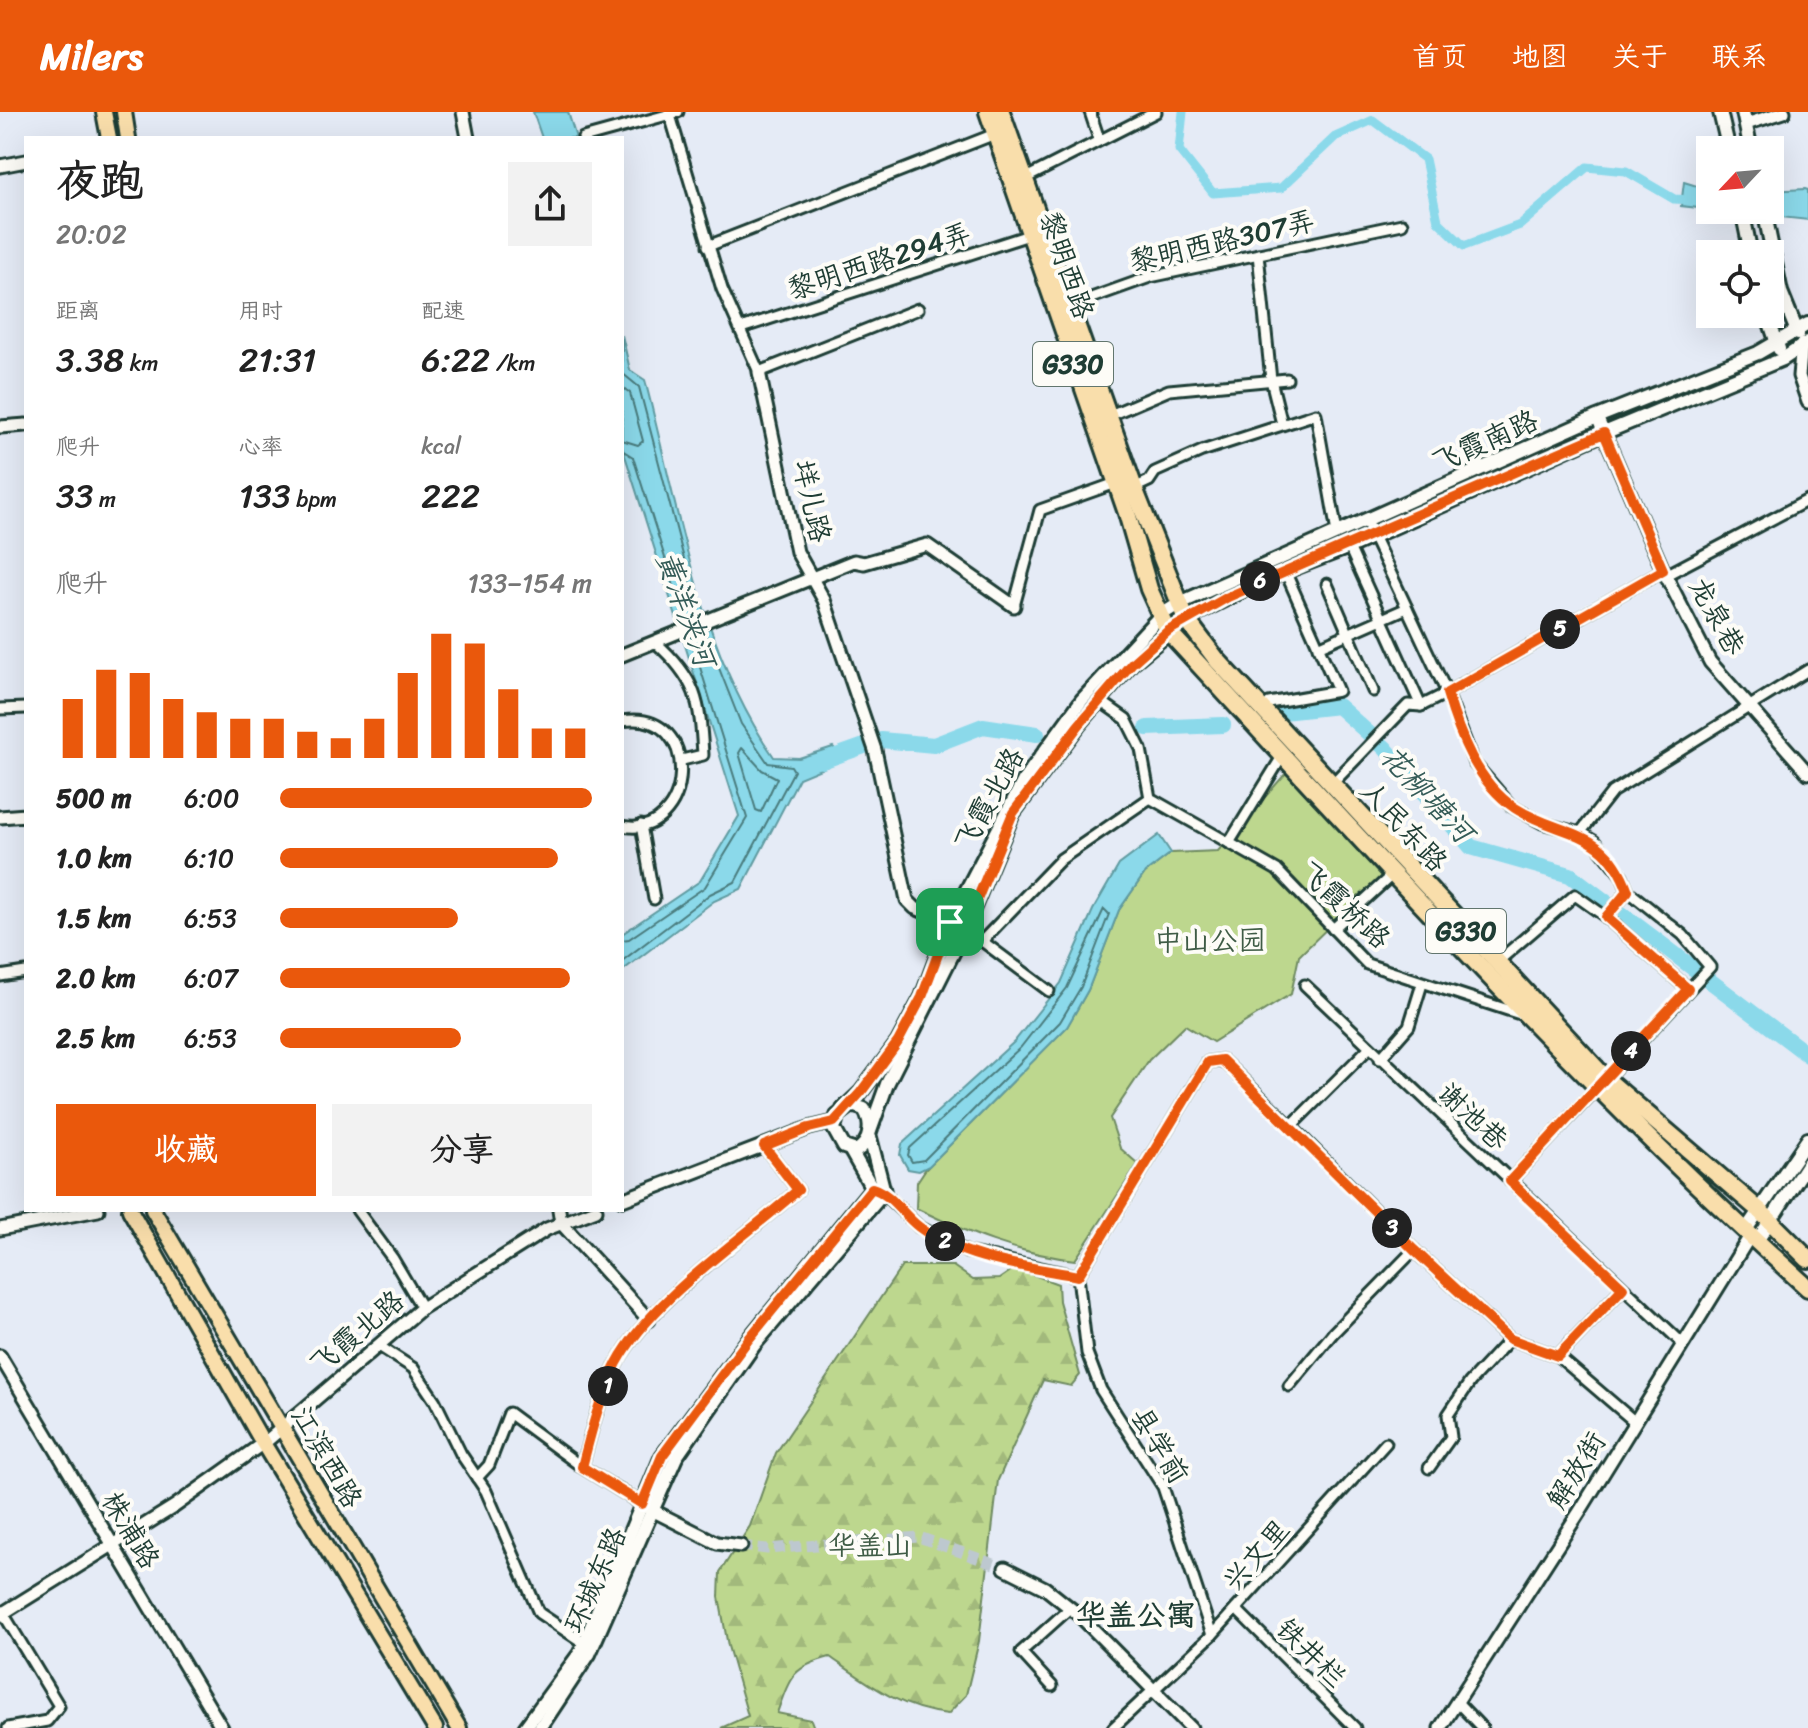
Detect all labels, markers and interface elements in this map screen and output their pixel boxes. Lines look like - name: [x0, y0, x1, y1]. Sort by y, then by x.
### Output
- text: Milers: [40, 23, 143, 90]
- text: 首页: [1412, 32, 1468, 81]
- text: 地图: [1512, 32, 1568, 81]
- text: 关于: [1612, 32, 1668, 81]
- text: 联系: [1712, 32, 1768, 81]
- north arrow: [1696, 136, 1784, 224]
- map controls: [1696, 136, 1784, 328]
- text: 夜跑: [56, 142, 144, 220]
- button: share: [508, 162, 592, 246]
- street label: 黎明西路307弄: [1124, 196, 1320, 286]
- street label: 黎明西路: [1026, 204, 1108, 326]
- street label: 黎明西路294弄: [781, 208, 977, 314]
- text: 20:02: [56, 211, 127, 257]
- button: locate: [1696, 240, 1784, 328]
- text: 距离: [56, 291, 100, 330]
- text: 用时: [239, 291, 283, 330]
- text: 配速: [421, 291, 465, 330]
- text: 3.38: [56, 330, 124, 390]
- text: 21:31: [239, 330, 316, 390]
- text: 6:22: [421, 330, 490, 390]
- road number: G330: [1033, 342, 1113, 386]
- text: km: [124, 344, 158, 383]
- text: /km: [490, 344, 535, 383]
- street label: 飞霞南路: [1424, 396, 1546, 486]
- text: 爬升: [56, 427, 100, 466]
- text: 心率: [239, 427, 283, 466]
- text: kcal: [421, 427, 461, 466]
- street label: 垟儿路: [779, 455, 845, 547]
- text: 33: [56, 466, 93, 526]
- text: 133: [239, 466, 291, 526]
- text: 222: [421, 466, 480, 526]
- text: m: [93, 480, 116, 519]
- text: bpm: [291, 480, 337, 519]
- water label: 黄洋浃河: [640, 543, 734, 679]
- text: 爬升: [56, 560, 108, 606]
- text: 133–154 m: [468, 560, 592, 606]
- pin: 6: [1240, 561, 1280, 601]
- text: 6: [1254, 561, 1266, 600]
- street label: 龙泉巷: [1675, 567, 1759, 665]
- pin: 5: [1540, 609, 1580, 649]
- text: 5: [1553, 609, 1567, 648]
- water label: 花柳塘河: [1366, 732, 1491, 860]
- street label: 飞霞北路: [940, 738, 1038, 860]
- street label: 人民东路: [1348, 768, 1460, 884]
- text: 500 m: [56, 775, 131, 821]
- text: 6:00: [184, 775, 239, 821]
- text: 1.0 km: [56, 835, 132, 881]
- text: 6:10: [184, 835, 234, 881]
- street label: 飞霞桥路: [1287, 849, 1403, 961]
- pin: [916, 888, 984, 956]
- text: 1.5 km: [56, 895, 131, 941]
- text: 6:53: [184, 895, 237, 941]
- icon: arrive: [928, 900, 972, 944]
- road number: G330: [1426, 909, 1506, 953]
- park label: 中山公园: [1154, 916, 1266, 965]
- text: 2.0 km: [56, 955, 136, 1001]
- text: 6:07: [184, 955, 238, 1001]
- text: 2.5 km: [56, 1015, 135, 1061]
- text: 6:53: [184, 1015, 237, 1061]
- pin: 4: [1611, 1031, 1651, 1071]
- text: 4: [1624, 1031, 1638, 1070]
- street label: 谢池巷: [1426, 1069, 1521, 1163]
- button: 收藏: [56, 1104, 316, 1196]
- button: 分享: [332, 1104, 592, 1196]
- pin: 3: [1372, 1208, 1412, 1248]
- text: 3: [1386, 1208, 1398, 1247]
- pin: 2: [925, 1221, 965, 1261]
- text: 2: [939, 1221, 951, 1260]
- street label: 飞霞北路: [298, 1277, 416, 1387]
- pin: 1: [588, 1366, 628, 1406]
- text: 1: [603, 1366, 613, 1405]
- street label: 江滨西路: [278, 1396, 376, 1518]
- street label: 县学前: [1117, 1396, 1203, 1494]
- street label: 解放街: [1533, 1421, 1619, 1519]
- street label: 株浦路: [88, 1481, 174, 1579]
- street label: 兴文里: [1210, 1507, 1302, 1603]
- street label: 环城东路: [550, 1519, 640, 1641]
- park label: 华盖山: [828, 1521, 912, 1570]
- district label: 华盖公寓: [1076, 1588, 1196, 1642]
- street label: 铁井栏: [1264, 1606, 1358, 1700]

